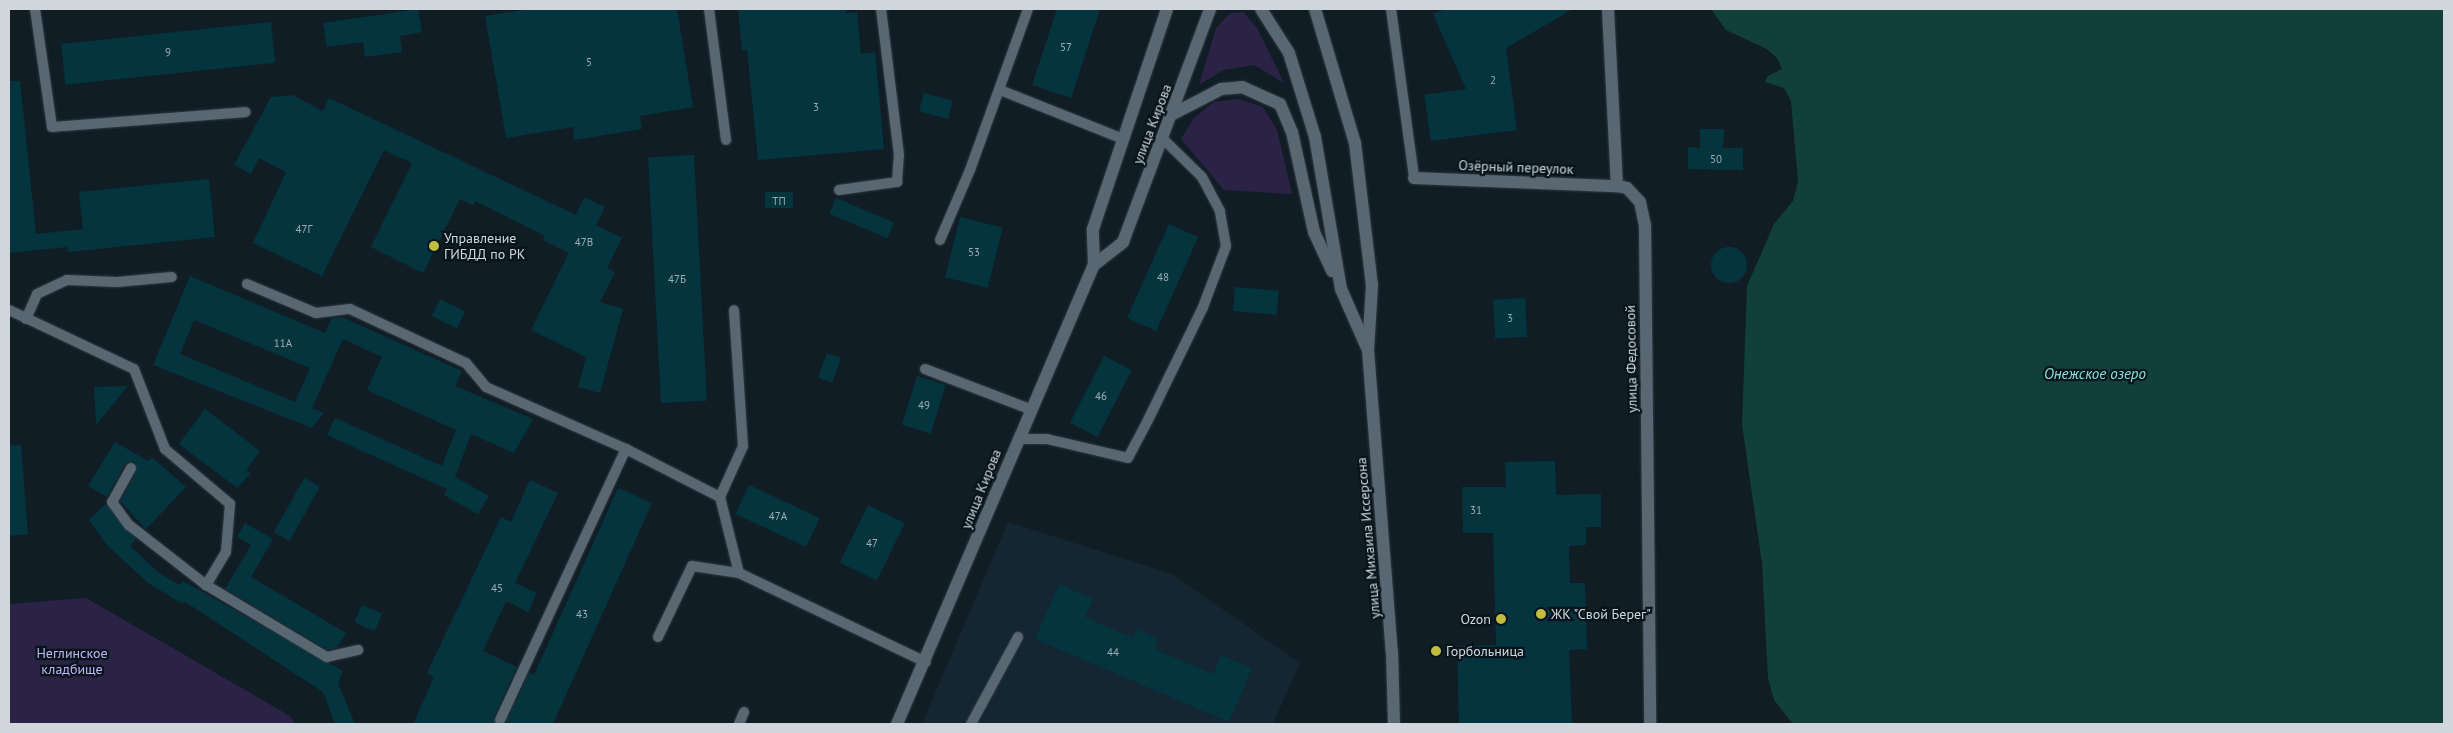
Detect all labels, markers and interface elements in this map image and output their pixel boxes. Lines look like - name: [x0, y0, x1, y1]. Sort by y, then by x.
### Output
- house number: 57: [1060, 40, 1072, 54]
- house number: 9: [165, 45, 171, 59]
- house number: 5: [586, 55, 592, 69]
- house number: 2: [1490, 73, 1496, 87]
- street label: улица Кирова: [1129, 82, 1175, 166]
- house number: 3: [813, 100, 819, 114]
- house number: 50: [1710, 152, 1722, 166]
- street label: Озёрный переулок: [1458, 157, 1574, 177]
- house number: ТП: [772, 194, 786, 208]
- house number: 47Г: [296, 222, 312, 236]
- place label: Управление ГИБДД по РК: [444, 230, 525, 262]
- house number: 47В: [575, 235, 593, 249]
- marker: Управление ГИБДД по РК: [428, 240, 440, 252]
- house number: 53: [968, 245, 980, 259]
- house number: 48: [1157, 270, 1169, 284]
- house number: 47Б: [668, 272, 686, 286]
- street label: улица Федосовой: [1622, 305, 1640, 413]
- house number: 3: [1507, 311, 1513, 325]
- house number: 11А: [274, 336, 292, 350]
- water label: Онежское озеро: [2044, 365, 2146, 383]
- house number: 46: [1095, 389, 1107, 403]
- house number: 49: [918, 398, 930, 412]
- street label: улица Кирова: [957, 447, 1005, 531]
- street label: улица Михаила Иссерсона: [1353, 457, 1383, 619]
- house number: 31: [1470, 503, 1482, 517]
- house number: 47А: [769, 509, 787, 523]
- house number: 47: [866, 536, 878, 550]
- house number: 45: [491, 581, 503, 595]
- place label: ЖК "Свой Берег": [1551, 606, 1652, 622]
- house number: 43: [576, 607, 588, 621]
- marker: ЖК "Свой Берег": [1535, 608, 1547, 620]
- place label: Ozon: [1461, 611, 1491, 627]
- marker: Ozon: [1495, 613, 1507, 625]
- place label: Горбольница: [1446, 643, 1524, 659]
- park label: Неглинское кладбище: [36, 645, 108, 678]
- house number: 44: [1107, 645, 1119, 659]
- marker: Горбольница: [1430, 645, 1442, 657]

